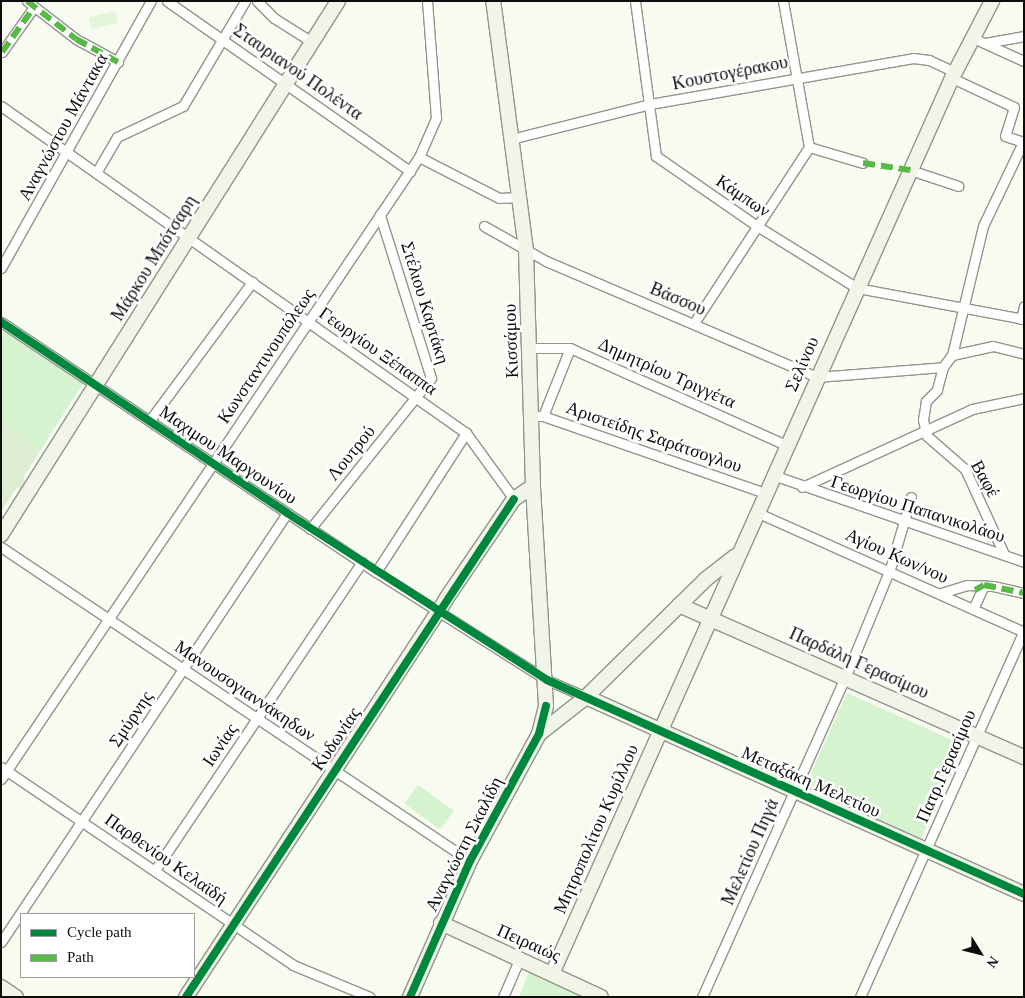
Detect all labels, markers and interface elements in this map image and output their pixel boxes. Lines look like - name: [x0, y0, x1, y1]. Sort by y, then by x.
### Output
- street label: Σταυριανού Πολέντα: [229, 19, 367, 125]
- street label: Αναγνώστου Μάντακα: [14, 50, 112, 204]
- street label: Κουστογέρακου: [670, 51, 790, 95]
- street label: Κάμπων: [712, 170, 774, 222]
- street label: Μάρκου Μπότσαρη: [107, 191, 201, 325]
- street label: Στέλιου Καρτάκη: [396, 239, 454, 367]
- street label: Βάσσου: [647, 278, 709, 320]
- street label: Κωνσταντινουπόλεως: [213, 284, 319, 428]
- street label: Γεωργίου Ξέπαππα: [315, 302, 441, 400]
- street label: Κισσάμου: [499, 304, 523, 378]
- street label: Δημητρίου Τριγγέτα: [595, 333, 739, 413]
- street label: Σελίνου: [780, 333, 824, 395]
- street label: Αριστείδης Σαράτσογλου: [563, 397, 745, 477]
- street label: Μαχιμου Mαργουνίου: [155, 401, 301, 509]
- street label: Λουτρού: [322, 421, 380, 485]
- street label: Βαφέ: [966, 457, 1004, 501]
- street label: Γεωργίου Παπανικολάου: [828, 471, 1008, 547]
- street label: Αγίου Κων/νου: [842, 524, 952, 588]
- street label: Παρδάλη Γερασίμου: [786, 623, 932, 703]
- street label: Μανουσογιαννάκηδων: [171, 636, 319, 746]
- street label: Σμύρνης: [105, 687, 157, 751]
- street label: Κυδωνίας: [307, 703, 365, 775]
- street label: Πατρ.Γερασίμου: [911, 706, 981, 826]
- street label: Ιωνίας: [198, 719, 242, 771]
- street label: Μητροπολίτου Κυρίλλου: [549, 741, 643, 917]
- street label: Μεταξάκη Μελετίου: [738, 742, 884, 822]
- street label: Αναγνώστη Σκαλίδη: [421, 773, 507, 915]
- street label: Μελετίου Πηγά: [717, 795, 783, 909]
- street label: Παρθενίου Κελαϊδή: [101, 809, 231, 909]
- legend: [20, 913, 195, 978]
- street label: Πειραιώς: [494, 919, 564, 967]
- text: Cycle path: [67, 924, 132, 940]
- north arrow: [955, 928, 1005, 978]
- text: Path: [67, 949, 94, 965]
- text: N: [983, 954, 1002, 971]

